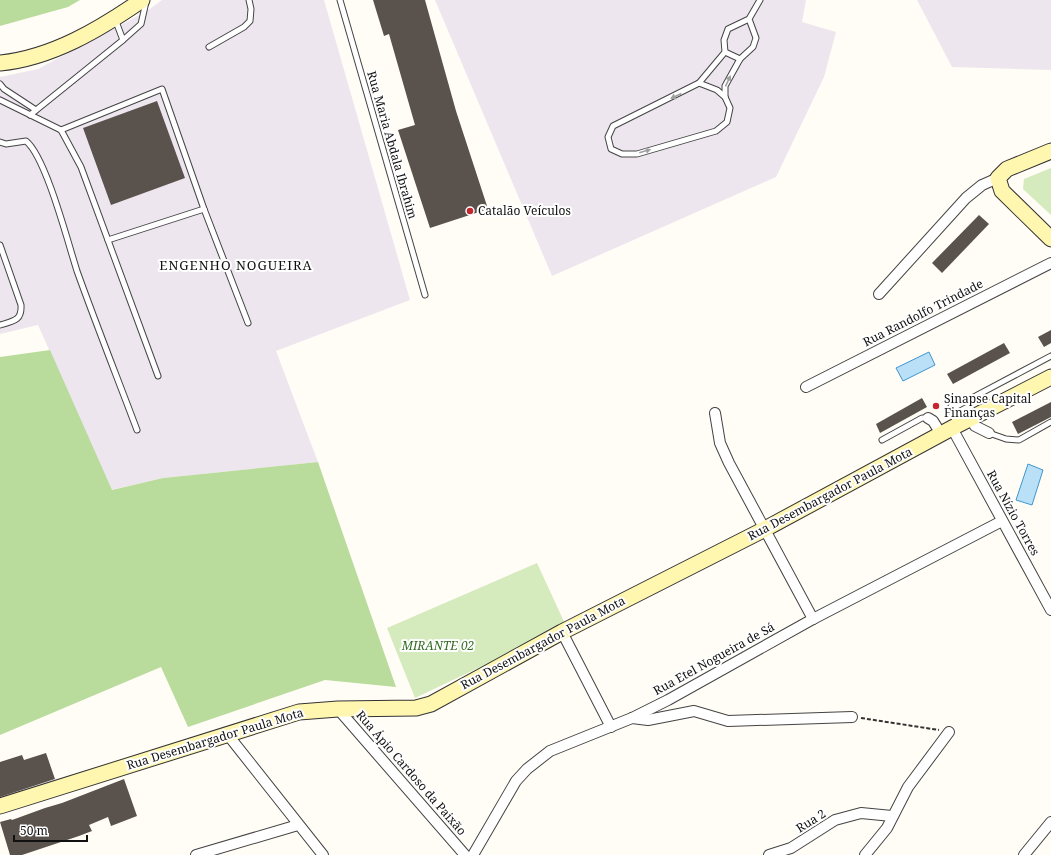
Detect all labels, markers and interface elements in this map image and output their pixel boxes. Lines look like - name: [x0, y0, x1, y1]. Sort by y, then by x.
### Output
- street label: Rua Maria Abdala Ibrahim: [363, 69, 422, 221]
- one-way arrow: [725, 76, 731, 87]
- one-way arrow: [671, 93, 682, 99]
- one-way arrow: [640, 148, 652, 154]
- place label: Catalão Veículos: [478, 202, 571, 219]
- marker: Catalão Veículos: [465, 206, 475, 216]
- district label: ENGENHO NOGUEIRA: [159, 256, 313, 274]
- street label: Rua Randolfo Trindade: [860, 275, 986, 350]
- place label: Sinapse Capital Finanças: [944, 390, 1031, 421]
- marker: Sinapse Capital Finanças: [931, 401, 941, 411]
- street label: Rua Desembargador Paula Mota: [744, 443, 915, 544]
- street label: Rua Nízio Torres: [983, 467, 1044, 559]
- street label: Rua Desembargador Paula Mota: [457, 592, 628, 693]
- street label: Rua Etel Nogueira de Sá: [650, 618, 778, 699]
- park label: MIRANTE 02: [401, 637, 475, 654]
- street label: Rua Desembargador Paula Mota: [124, 703, 306, 774]
- street label: Rua Ápio Cardoso da Paixão: [352, 707, 470, 839]
- street label: Rua 2: [793, 805, 829, 836]
- scale bar: [14, 817, 87, 843]
- text: 50 m: [20, 822, 48, 839]

